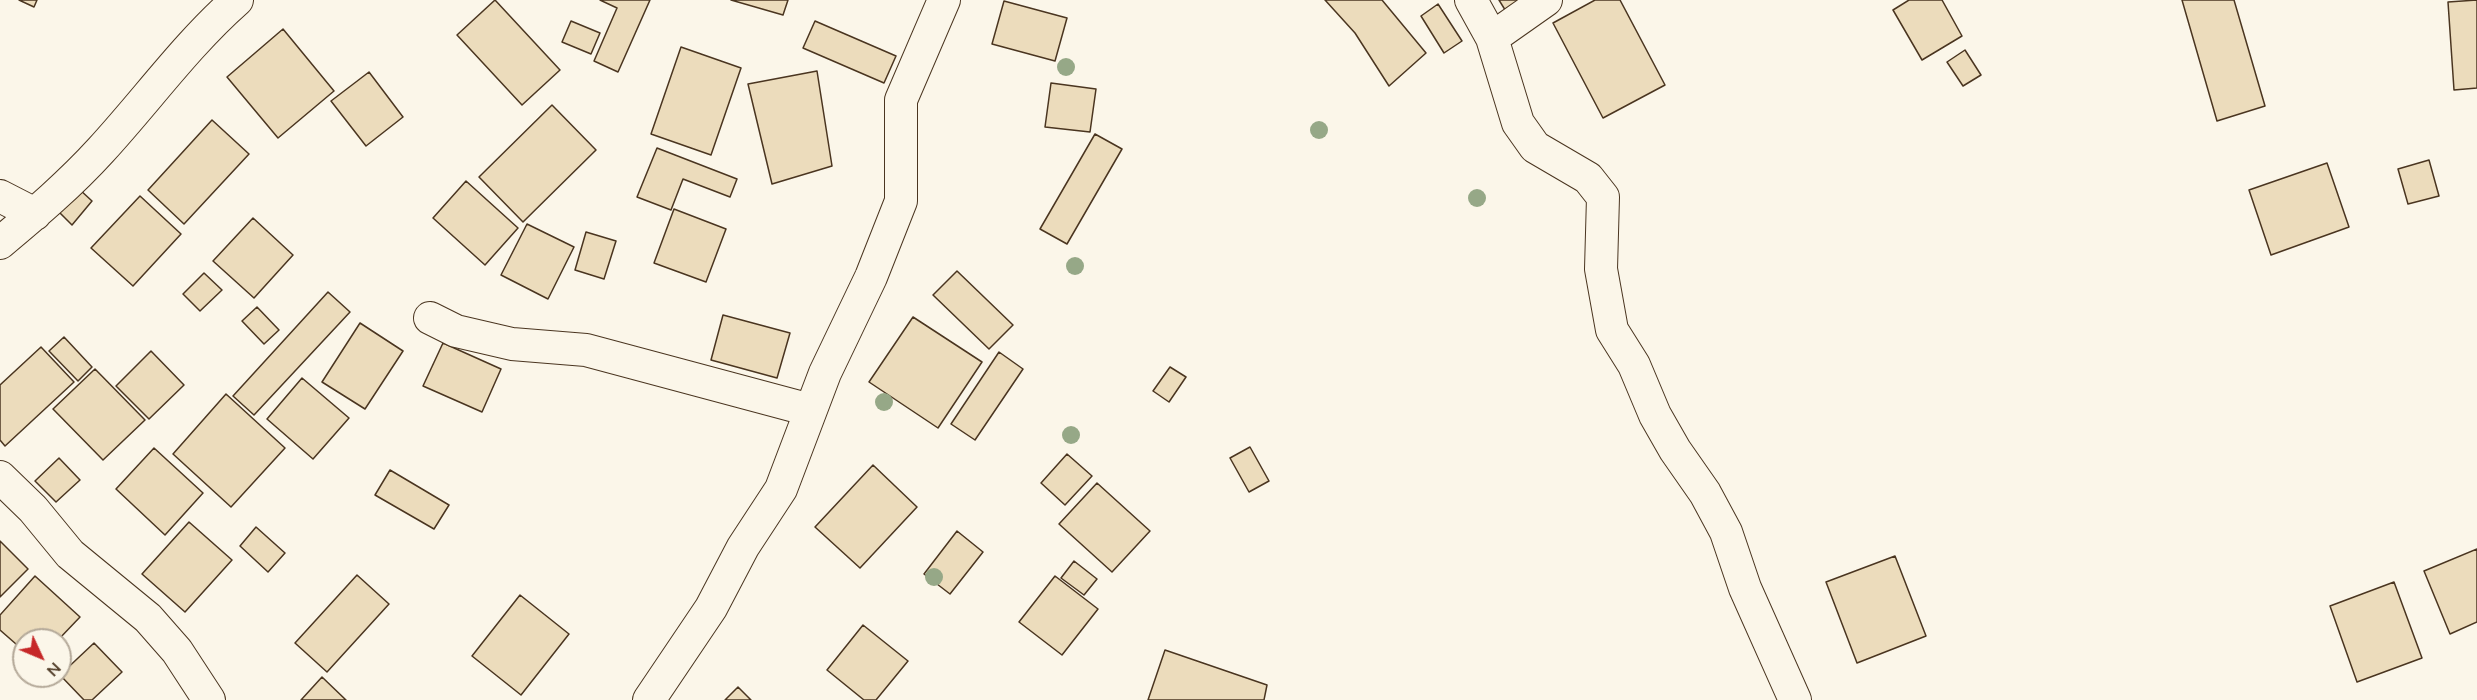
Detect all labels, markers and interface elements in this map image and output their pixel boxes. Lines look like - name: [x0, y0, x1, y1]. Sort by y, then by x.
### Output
- north arrow: [12, 628, 72, 688]
- text: N: [41, 657, 66, 681]

